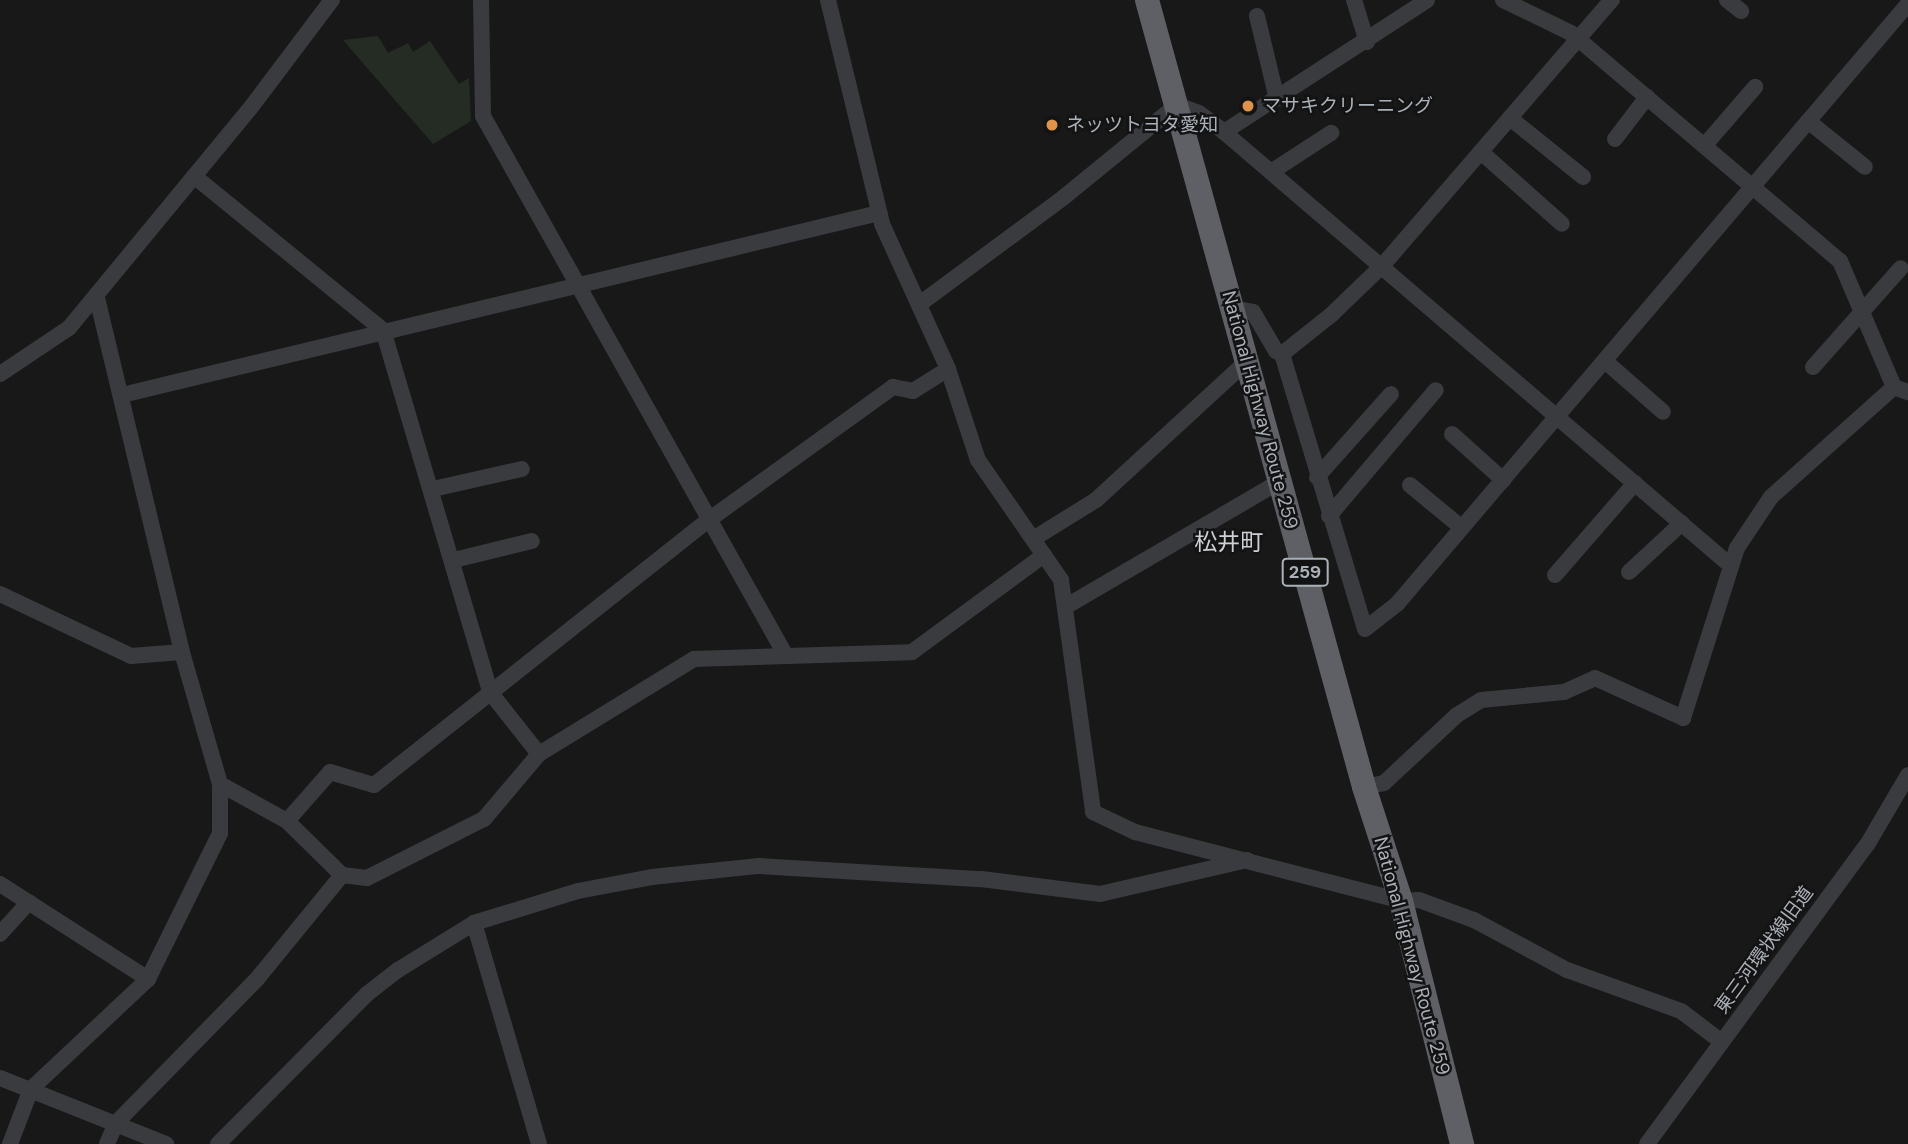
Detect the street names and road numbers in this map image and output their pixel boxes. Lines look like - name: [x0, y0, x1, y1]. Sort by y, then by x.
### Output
- street label: National Highway Route 259: [1217, 288, 1303, 532]
- road number: 259: [1280, 558, 1330, 586]
- street label: National Highway Route 259: [1369, 834, 1455, 1078]
- street label: 東三河環状線旧道: [1710, 882, 1818, 1018]

